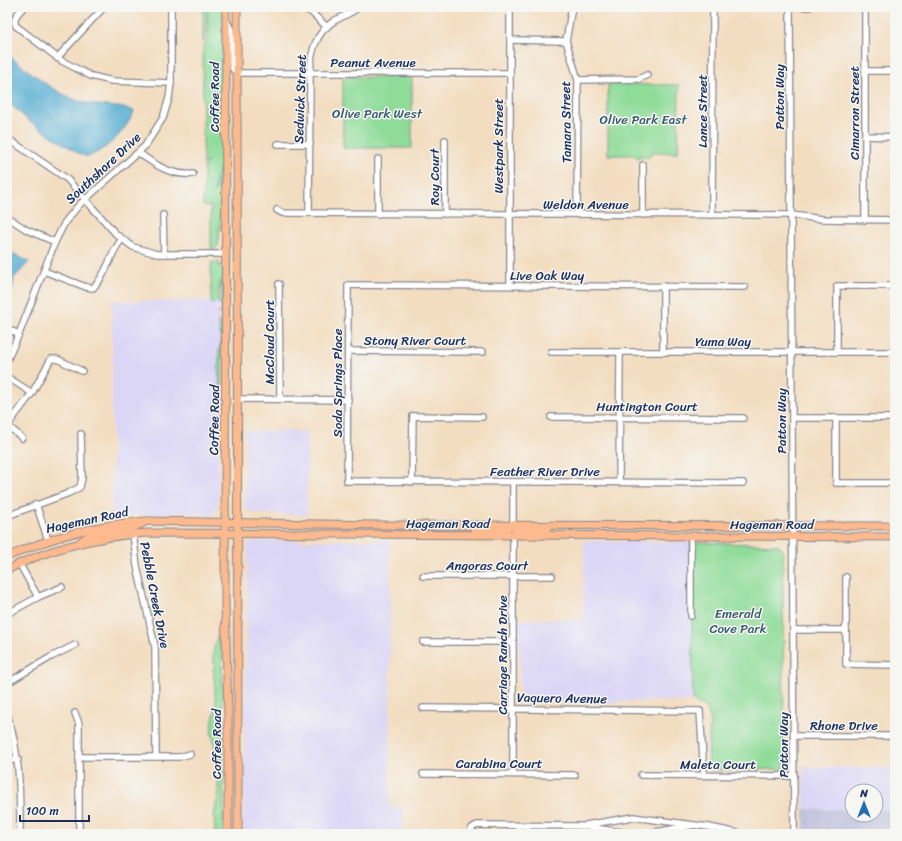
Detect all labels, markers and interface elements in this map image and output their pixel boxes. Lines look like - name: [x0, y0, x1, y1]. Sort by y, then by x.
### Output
- street label: Peanut Avenue: [330, 51, 416, 74]
- street label: Sedwick Street: [287, 54, 313, 144]
- street label: Coffee Road: [203, 61, 226, 132]
- street label: Patton Way: [768, 64, 791, 130]
- street label: Cimarron Street: [843, 66, 866, 160]
- street label: Lance Street: [691, 74, 714, 148]
- street label: Tamara Street: [554, 80, 578, 163]
- street label: Westpark Street: [487, 98, 510, 194]
- park label: Olive Park West: [332, 102, 423, 125]
- park label: Olive Park East: [600, 108, 687, 131]
- street label: Southshore Drive: [60, 126, 146, 210]
- street label: Roy Court: [423, 148, 446, 205]
- street label: Weldon Avenue: [543, 193, 629, 216]
- street label: Live Oak Way: [510, 264, 584, 287]
- street label: McCloud Court: [258, 299, 281, 384]
- street label: Soda Springs Place: [326, 328, 349, 438]
- street label: Stony River Court: [364, 329, 466, 352]
- street label: Yuma Way: [695, 330, 751, 353]
- street label: Coffee Road: [202, 383, 226, 455]
- street label: Patton Way: [770, 388, 793, 454]
- street label: Huntington Court: [596, 395, 698, 418]
- street label: Feather River Drive: [490, 460, 600, 483]
- street label: Hageman Road: [44, 500, 131, 540]
- street label: Hageman Road: [406, 512, 491, 535]
- street label: Hageman Road: [730, 513, 815, 536]
- street label: Pebble Creek Drive: [133, 540, 177, 650]
- street label: Angoras Court: [445, 554, 529, 577]
- street label: Carriage Ranch Drive: [491, 595, 514, 715]
- park label: Emerald Cove Park: [709, 602, 767, 640]
- street label: Vaquero Avenue: [517, 686, 608, 710]
- street label: Coffee Road: [205, 708, 228, 779]
- street label: Patton Way: [772, 712, 795, 778]
- street label: Rhone Drive: [810, 714, 878, 737]
- street label: Carabina Court: [456, 752, 543, 775]
- street label: Maleta Court: [680, 753, 756, 776]
- north arrow: [844, 783, 884, 823]
- text: N: [859, 784, 868, 803]
- scale bar: [20, 797, 89, 823]
- text: 100 m: [26, 800, 59, 822]

